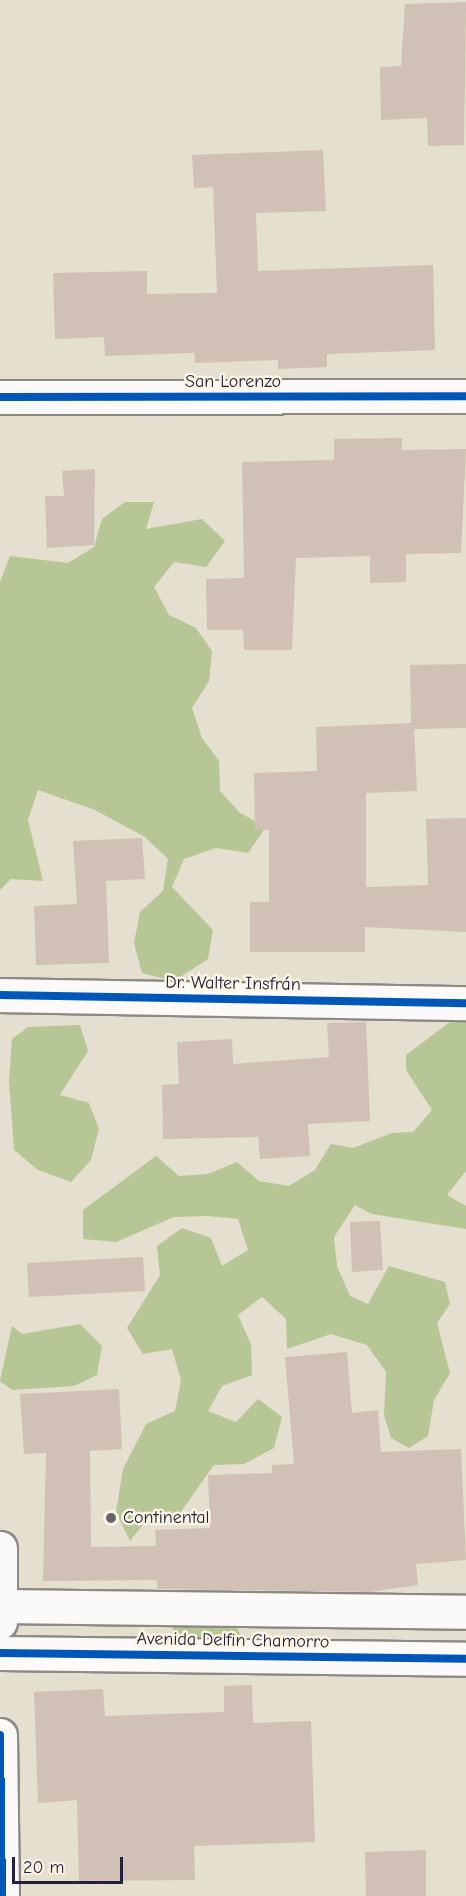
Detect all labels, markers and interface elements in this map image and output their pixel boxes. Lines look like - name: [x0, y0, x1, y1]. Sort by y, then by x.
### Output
- street label: San Lorenzo: [185, 371, 281, 393]
- street label: Dr. Walter Insfrán: [165, 972, 301, 996]
- place label: Continental: [123, 1507, 210, 1529]
- marker: Continental: [104, 1511, 118, 1525]
- street label: Avenida Delfin Chamorro: [136, 1629, 330, 1653]
- scale bar: [15, 1845, 126, 1883]
- text: 20 m: [23, 1857, 64, 1878]

